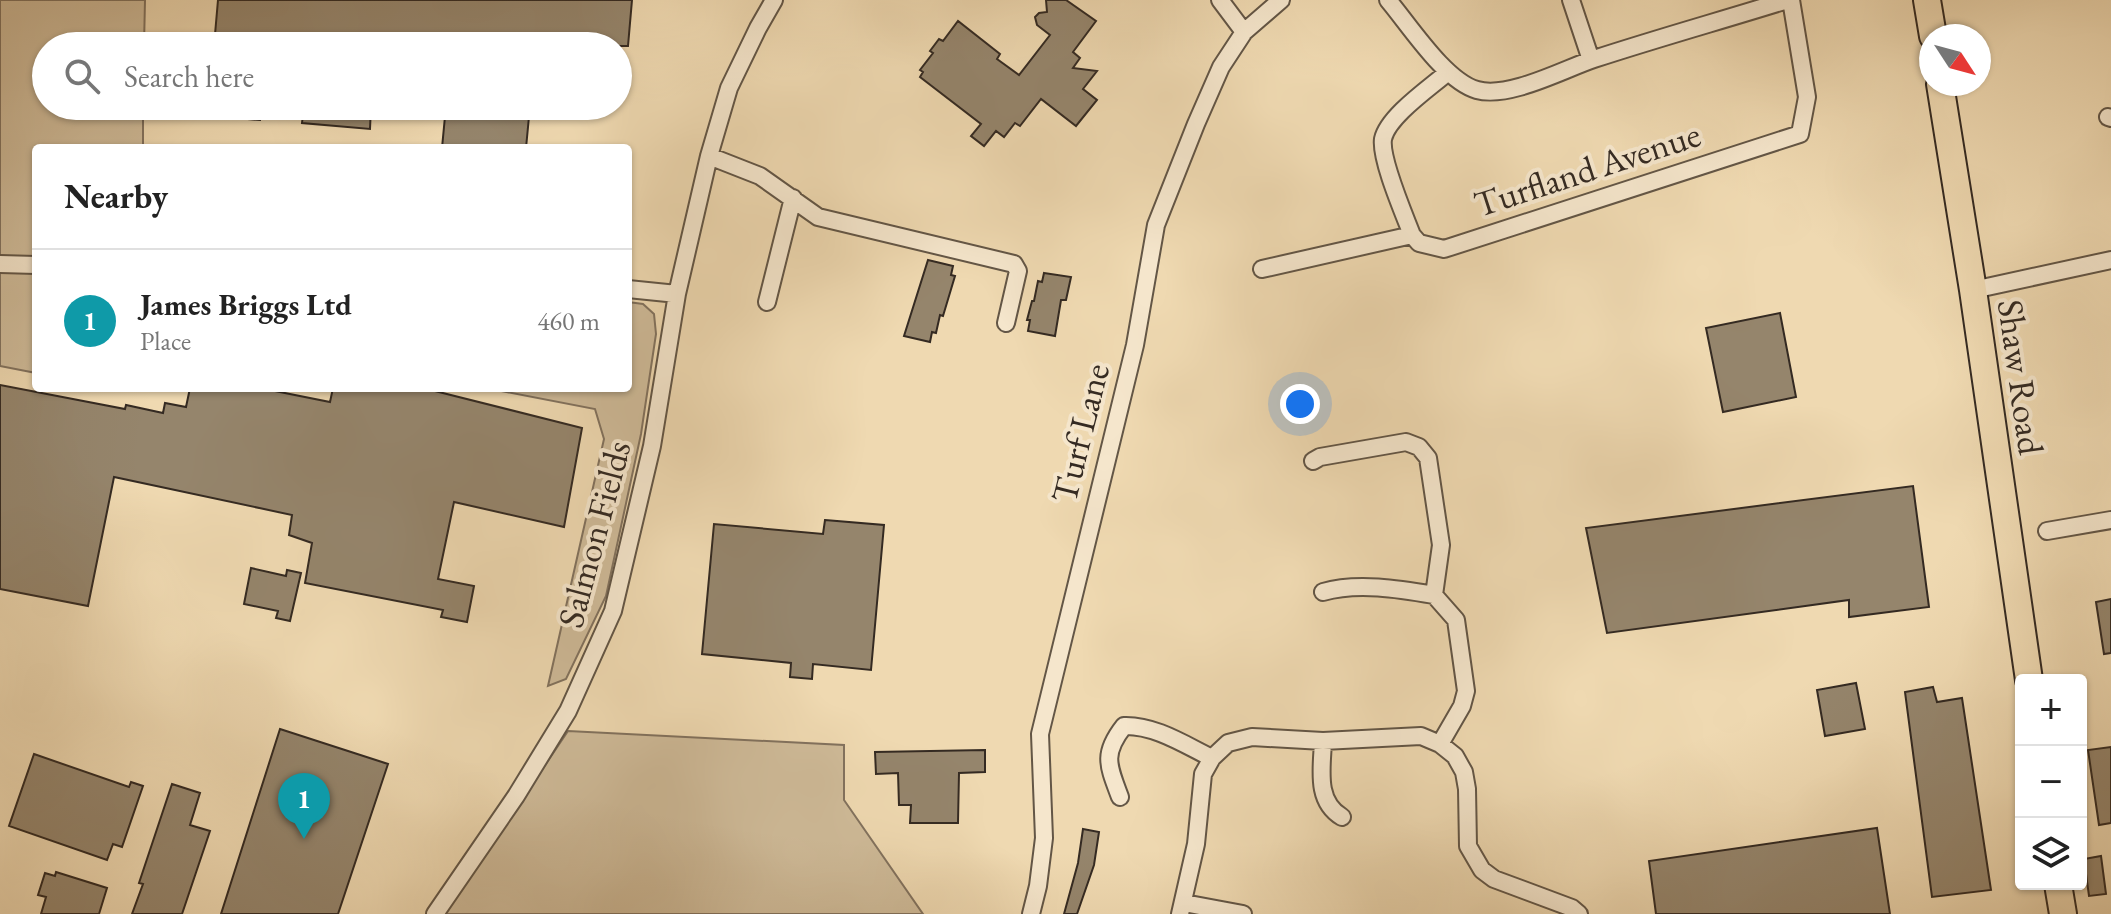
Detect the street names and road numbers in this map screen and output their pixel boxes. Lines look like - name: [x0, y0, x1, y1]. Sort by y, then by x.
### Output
- street label: Turfland Avenue: [1468, 110, 1706, 228]
- street label: Shaw Road: [1987, 296, 2055, 458]
- street label: Turf Lane: [1040, 358, 1120, 508]
- street label: Salmon Fields: [547, 435, 641, 633]

